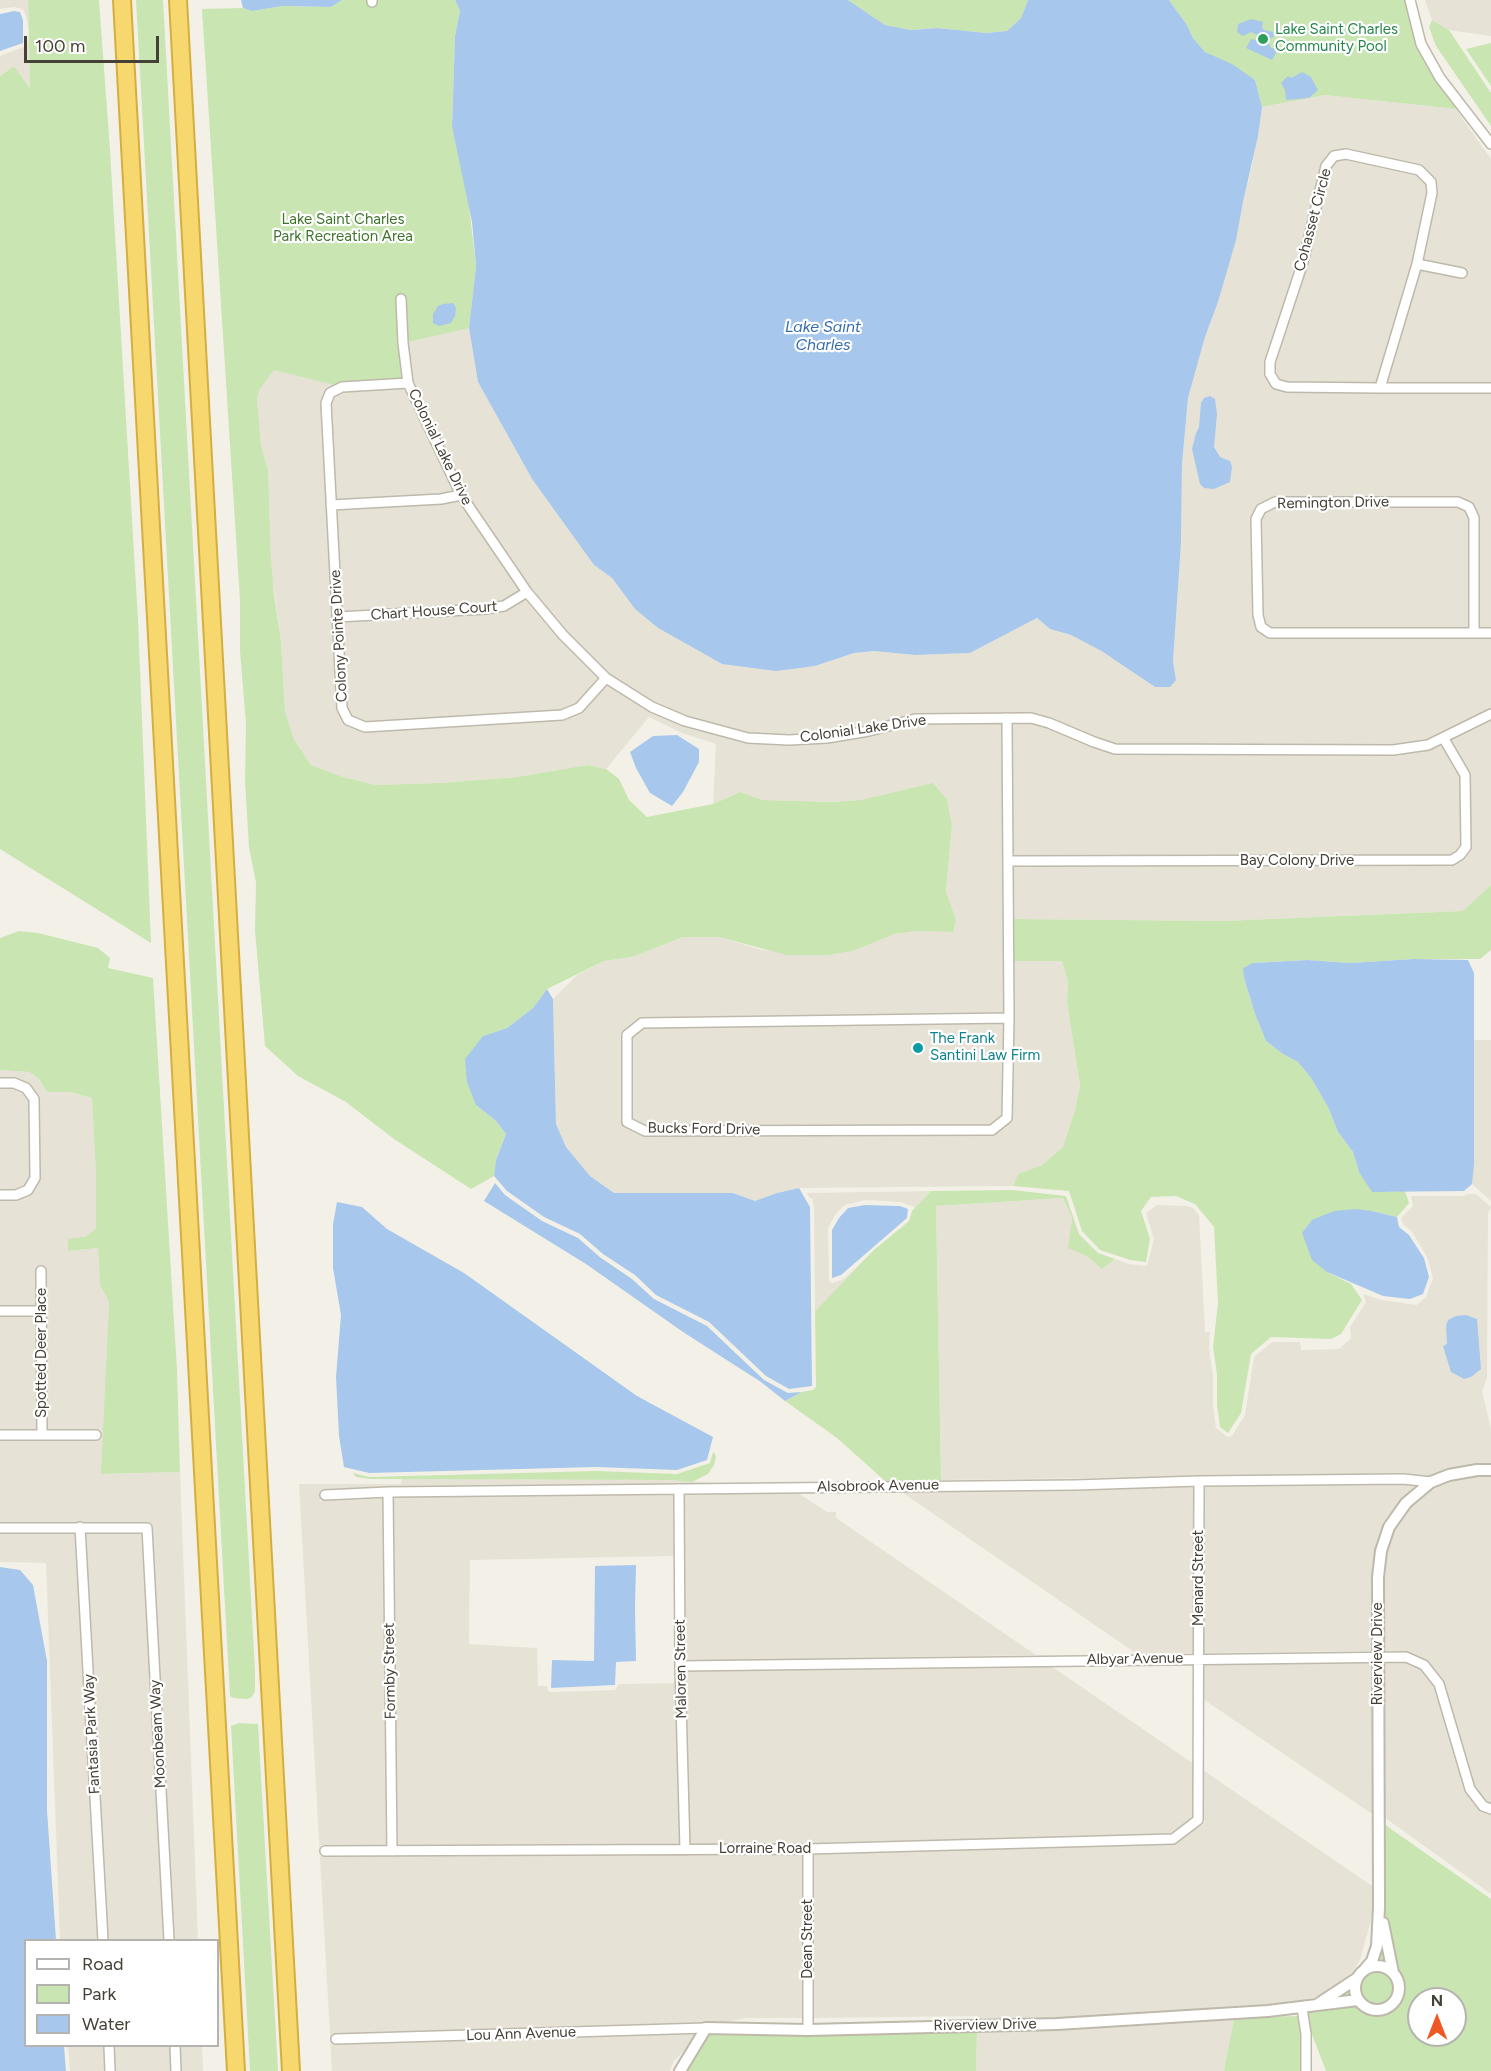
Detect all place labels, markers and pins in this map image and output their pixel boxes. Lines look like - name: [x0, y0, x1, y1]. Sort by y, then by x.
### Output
- place label: Lake Saint Charles Community Pool: [1275, 21, 1398, 56]
- marker: Lake Saint Charles Community Pool: [1256, 32, 1270, 46]
- place label: The Frank Santini Law Firm: [930, 1030, 1040, 1065]
- marker: The Frank Santini Law Firm: [911, 1041, 925, 1055]

